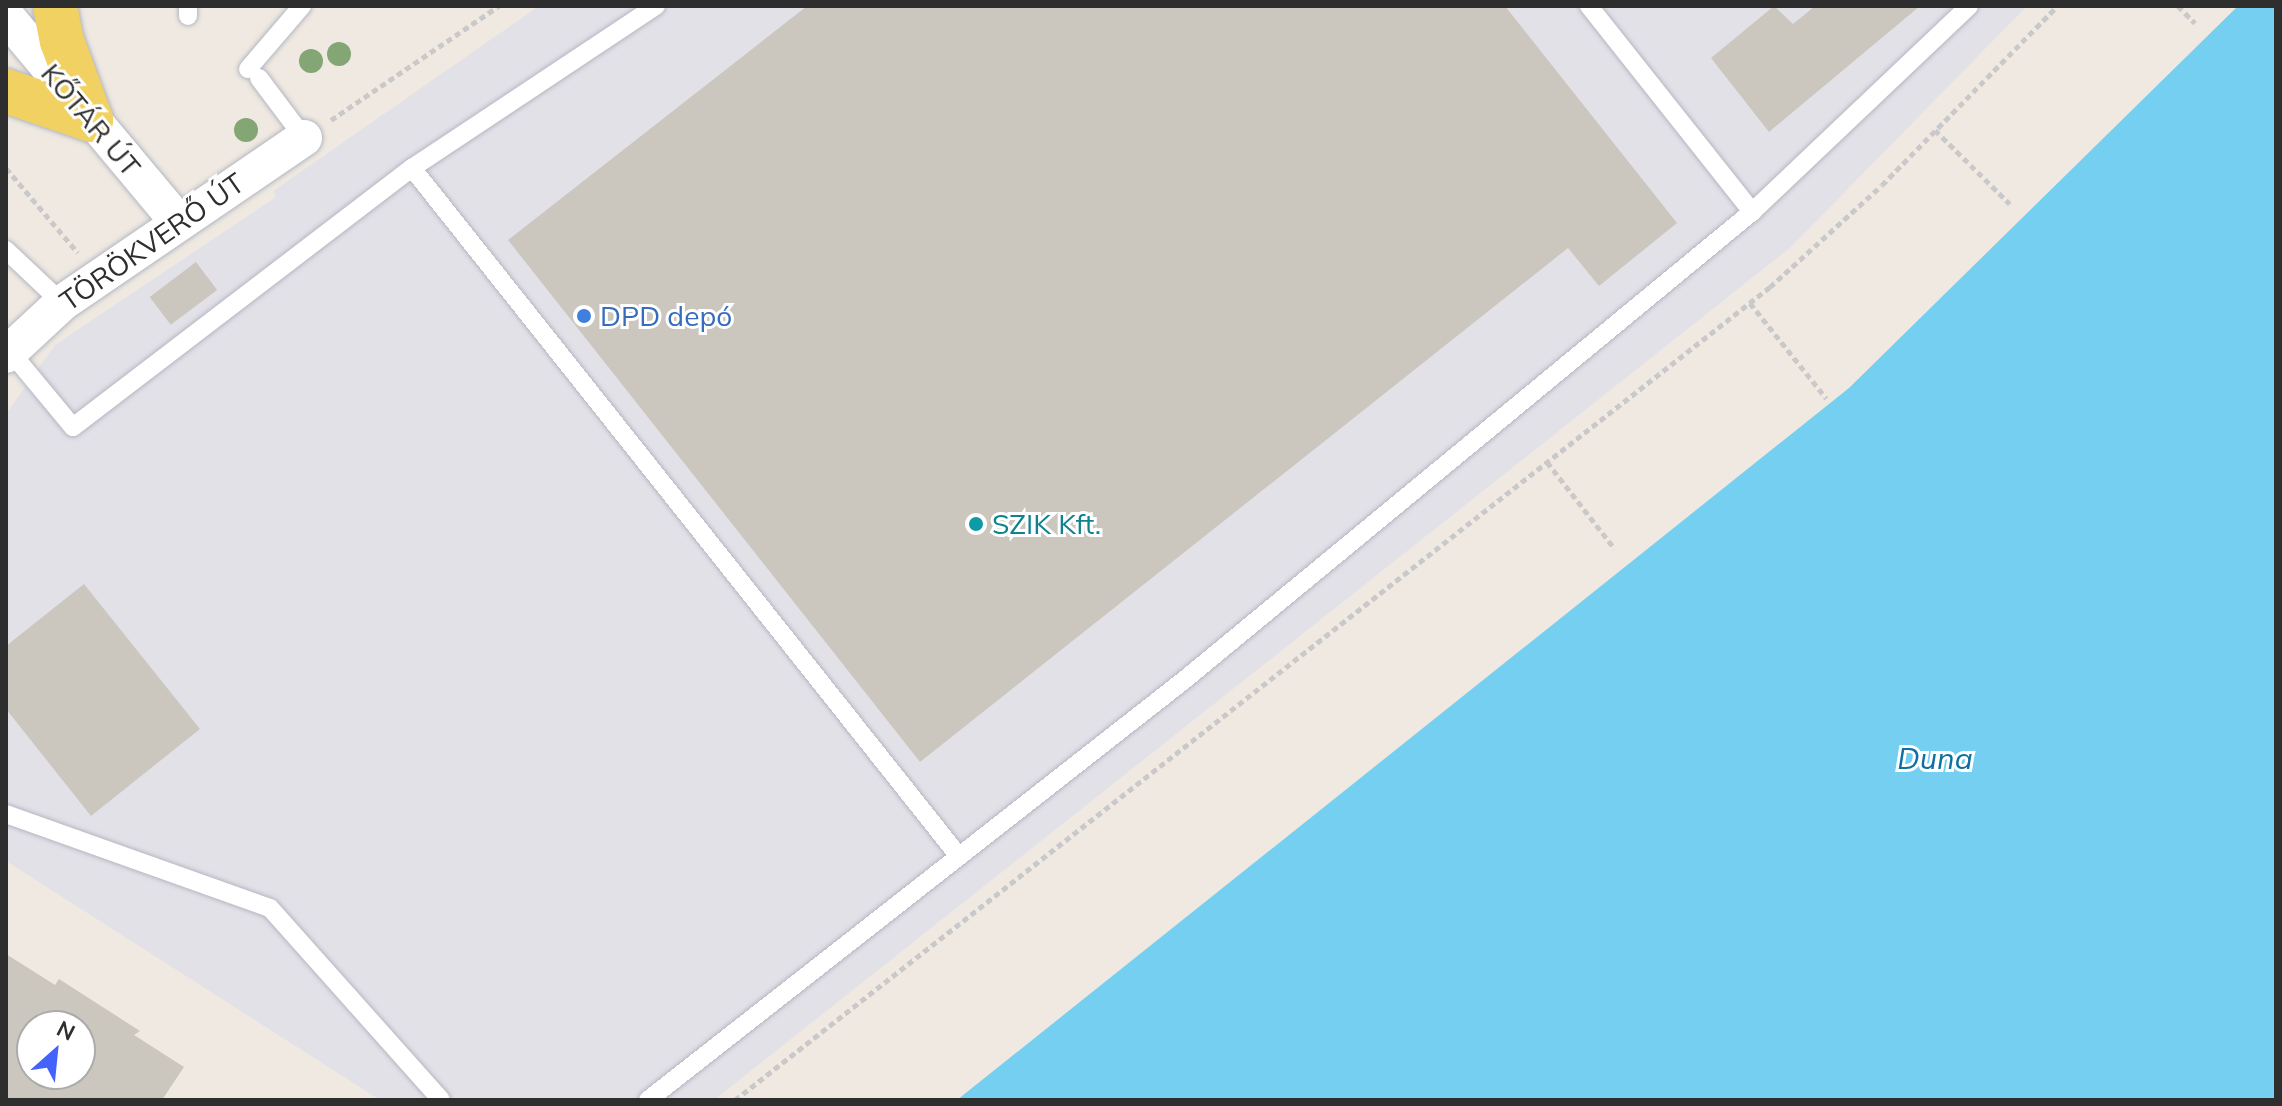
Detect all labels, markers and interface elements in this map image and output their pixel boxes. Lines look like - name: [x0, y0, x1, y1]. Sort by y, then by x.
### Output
- street label: KŐTÁR ÚT: [34, 57, 148, 183]
- street label: TÖRÖKVERŐ ÚT: [53, 166, 251, 318]
- place label: DPD depó: [600, 299, 732, 333]
- marker: DPD depó: [575, 307, 593, 325]
- place label: SZIK Kft.: [992, 507, 1101, 541]
- marker: SZIK Kft.: [967, 515, 985, 533]
- water label: Duna: [1897, 740, 1973, 776]
- north arrow: [16, 1010, 96, 1090]
- text: N: [52, 1014, 80, 1047]

